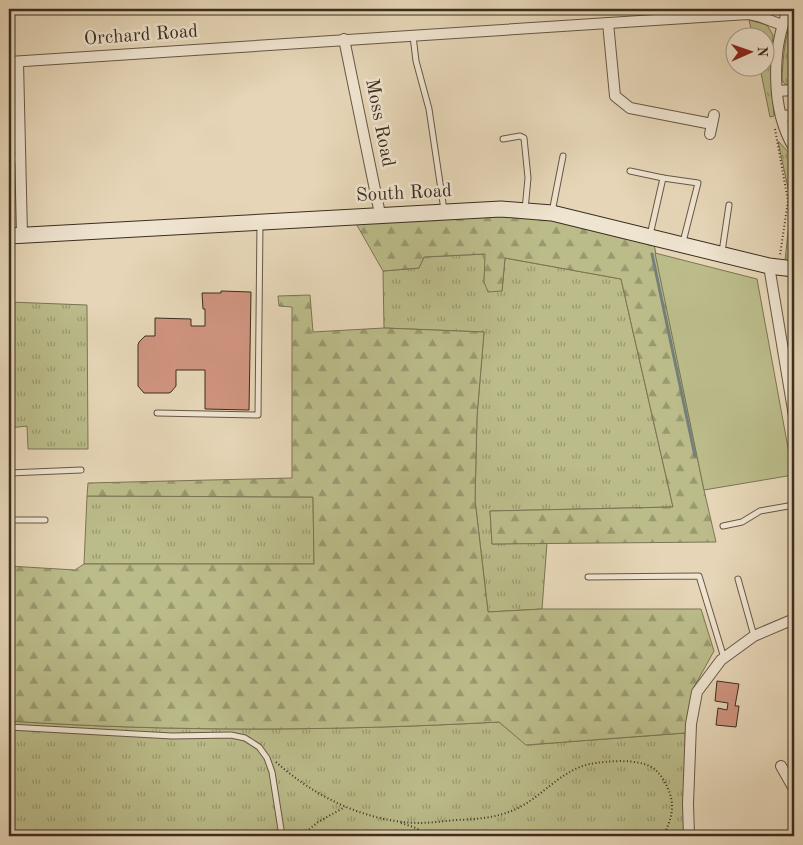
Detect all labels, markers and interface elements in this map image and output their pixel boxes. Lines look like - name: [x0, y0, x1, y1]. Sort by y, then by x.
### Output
- street label: Orchard Road: [83, 23, 199, 49]
- north arrow: [726, 28, 776, 78]
- text: N: [755, 46, 769, 57]
- street label: Moss Road: [361, 77, 397, 169]
- street label: South Road: [356, 182, 453, 206]

